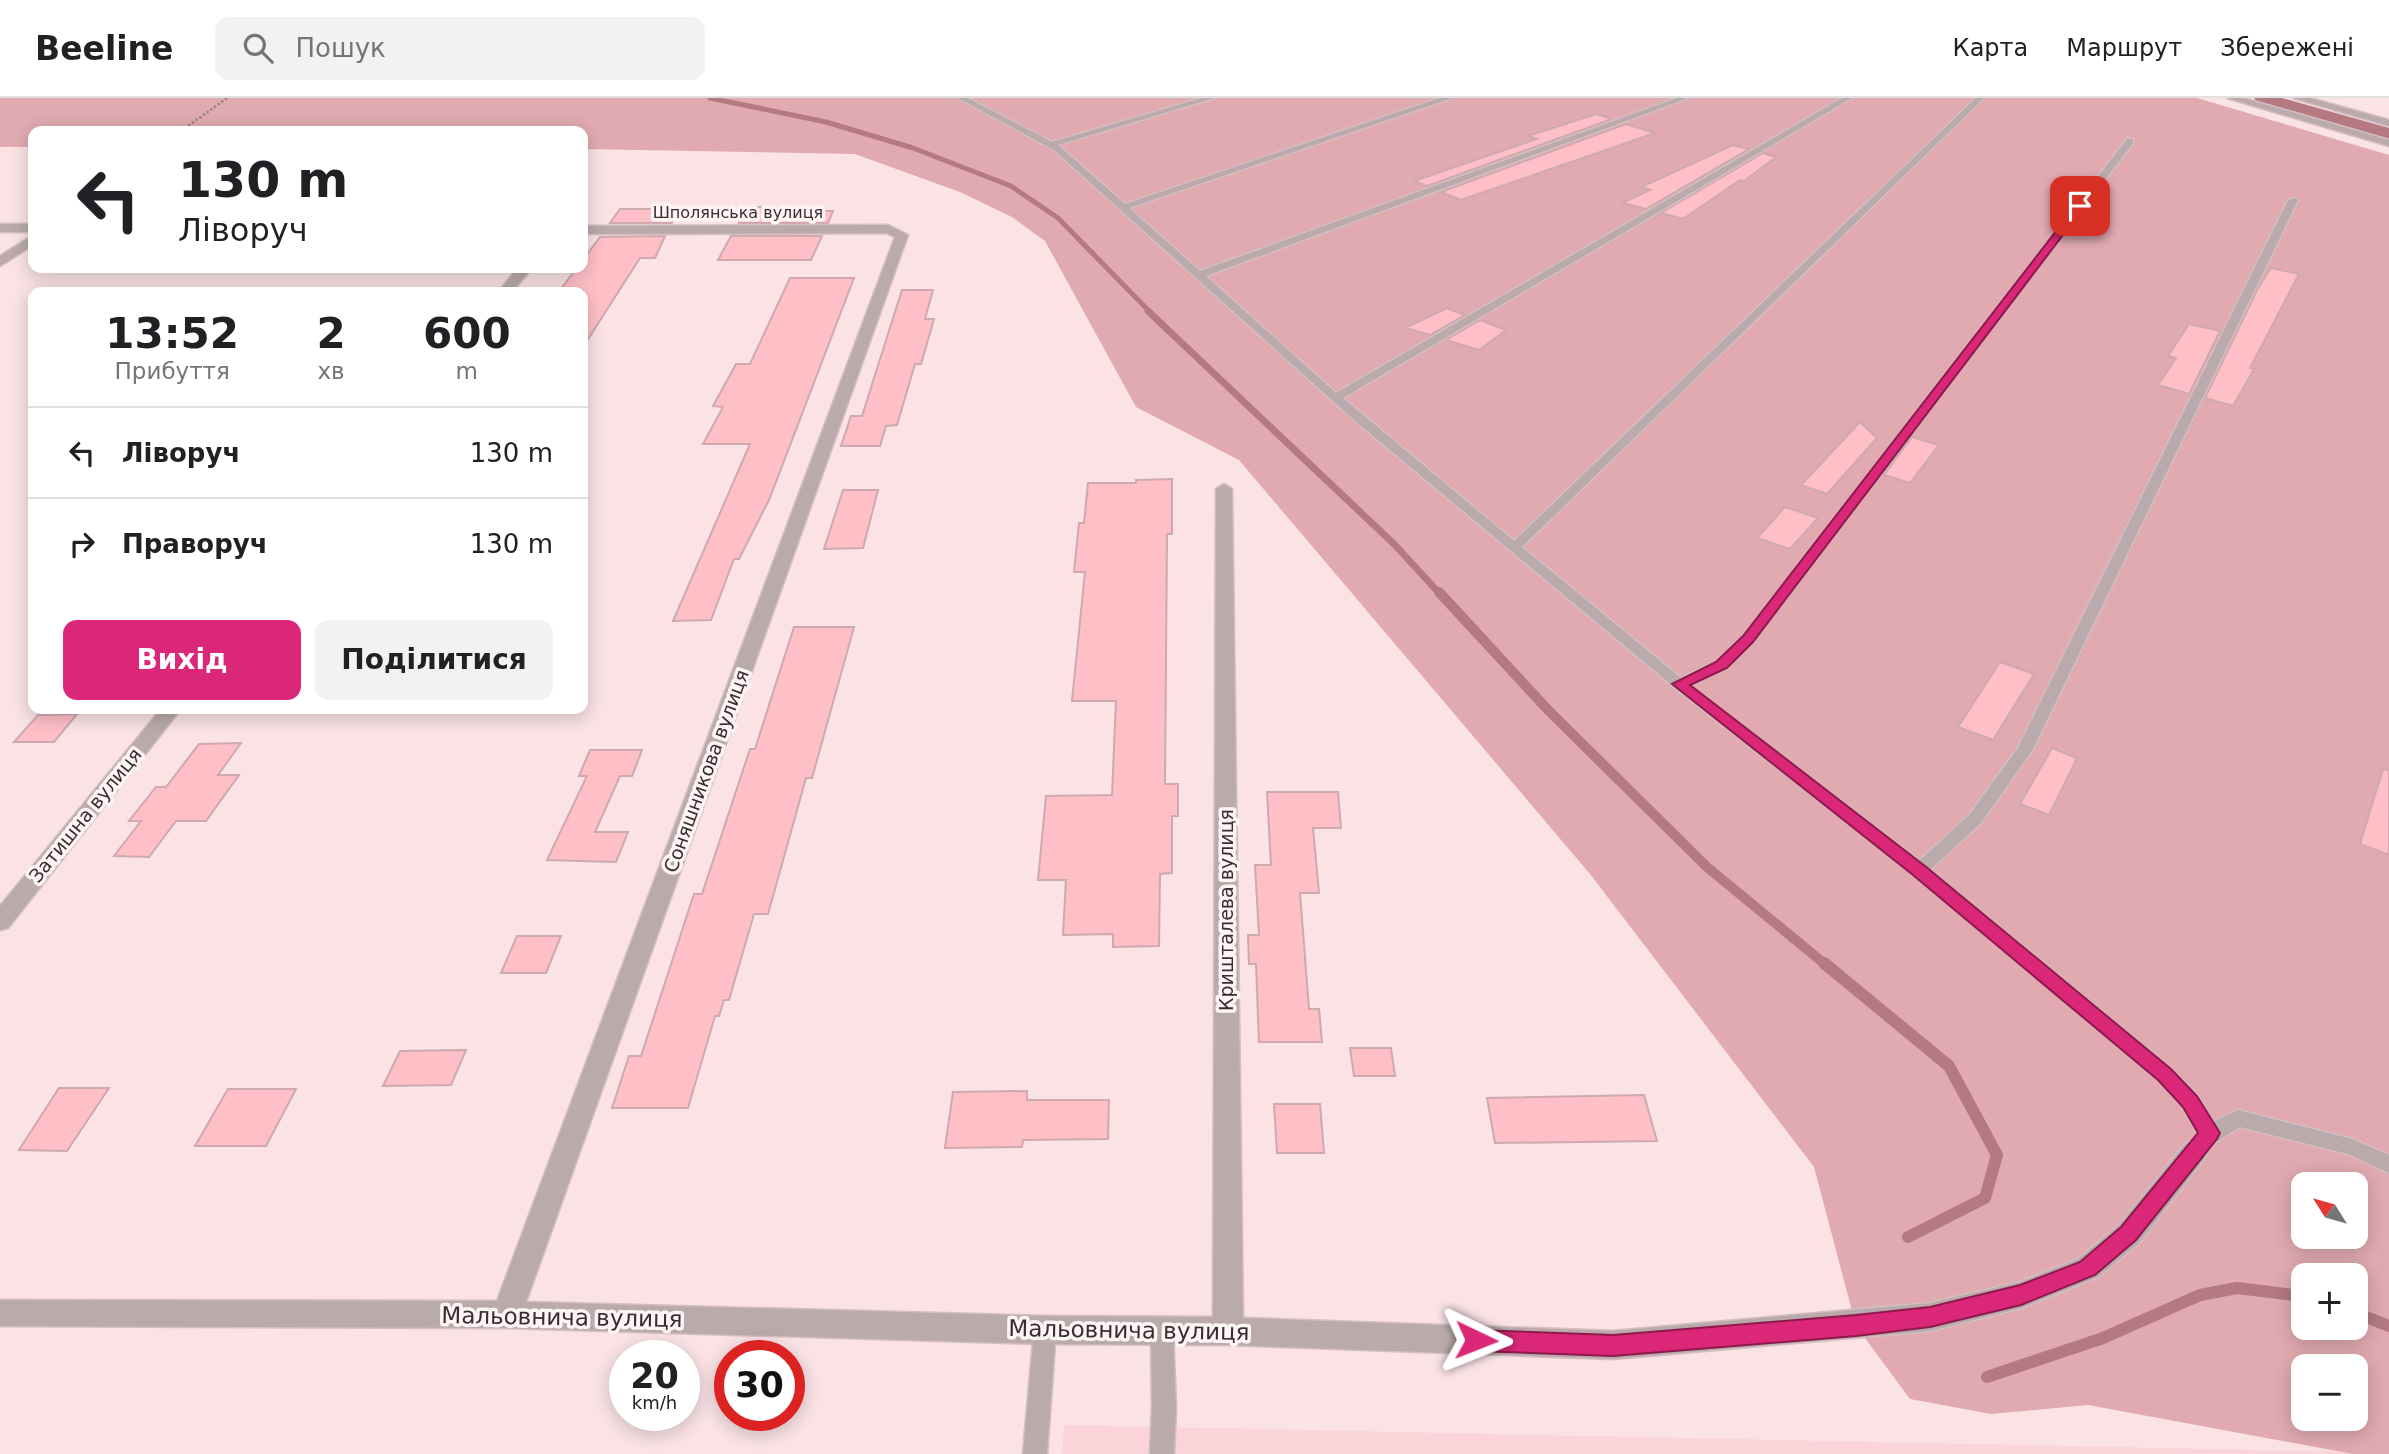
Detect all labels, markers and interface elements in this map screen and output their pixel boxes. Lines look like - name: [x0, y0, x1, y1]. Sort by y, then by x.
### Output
- search box: [215, 17, 705, 80]
- text: Beeline: [35, 29, 173, 68]
- icon: search: [239, 29, 277, 67]
- text: Пошук: [295, 33, 386, 63]
- text: Карта: [1953, 34, 2028, 62]
- text: Маршрут: [2066, 34, 2182, 62]
- text: Збережені: [2220, 34, 2354, 62]
- text: 130 m: [178, 152, 348, 209]
- icon: left: [63, 154, 154, 245]
- pin: [2050, 176, 2110, 236]
- icon: arrive: [2061, 187, 2099, 225]
- street label: Шполянська вулиця: [653, 203, 823, 222]
- text: Ліворуч: [178, 211, 308, 249]
- text: 13:52: [105, 309, 239, 358]
- text: 2: [316, 309, 346, 358]
- text: 600: [423, 309, 511, 358]
- text: Прибуття: [115, 358, 230, 384]
- text: хв: [317, 358, 345, 384]
- text: m: [456, 358, 478, 384]
- icon: left: [63, 434, 101, 472]
- text: Ліворуч: [122, 438, 240, 468]
- text: 130 m: [470, 438, 553, 468]
- icon: right: [63, 525, 101, 563]
- text: Праворуч: [122, 529, 268, 559]
- text: 130 m: [470, 529, 553, 559]
- button: Вихід: [63, 620, 301, 700]
- button: Поділитися: [315, 620, 553, 700]
- street label: Соняшникова вулиця: [659, 667, 753, 875]
- street label: Затишна вулиця: [24, 744, 146, 886]
- street label: Кришталева вулиця: [1215, 809, 1237, 1011]
- north arrow: [2291, 1172, 2368, 1250]
- map controls: [2291, 1172, 2368, 1431]
- button: +: [2291, 1263, 2368, 1340]
- street label: Мальовнича вулиця: [441, 1302, 683, 1332]
- position arrow: [1439, 1303, 1513, 1377]
- street label: Мальовнича вулиця: [1008, 1315, 1250, 1345]
- speed limit sign: 30: [714, 1340, 805, 1431]
- button: −: [2291, 1354, 2368, 1431]
- text: 20: [630, 1356, 679, 1396]
- text: km/h: [632, 1392, 677, 1413]

